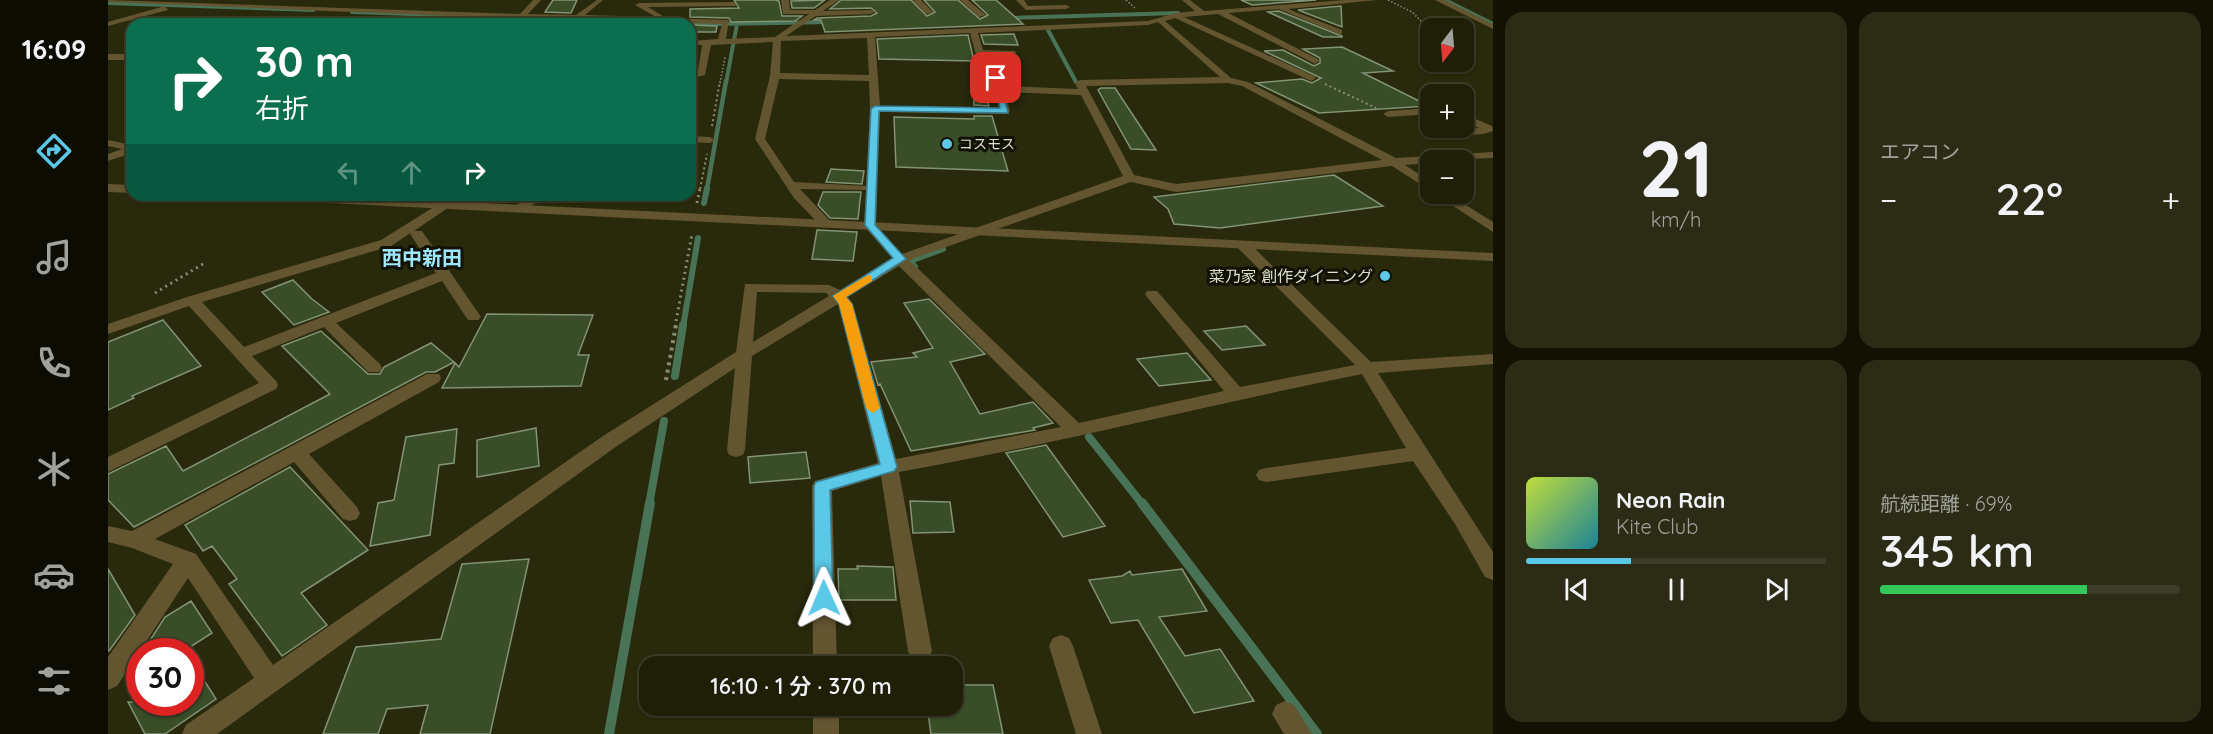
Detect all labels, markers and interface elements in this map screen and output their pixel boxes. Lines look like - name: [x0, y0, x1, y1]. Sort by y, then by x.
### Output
- north arrow: [1420, 18, 1474, 72]
- map controls: [1420, 18, 1474, 204]
- text: 16:09: [22, 32, 86, 66]
- text: 30 m: [255, 35, 354, 88]
- icon: right: [156, 42, 234, 120]
- pin: [970, 52, 1021, 103]
- icon: arrive: [979, 61, 1012, 94]
- button: +: [1420, 84, 1474, 138]
- text: 右折: [255, 91, 309, 125]
- text: 21: [1639, 119, 1713, 217]
- icon: directions: [33, 130, 75, 172]
- place label: コスモス: [959, 135, 1015, 153]
- marker: コスモス: [940, 137, 954, 151]
- text: エアコン: [1880, 139, 1960, 164]
- button: −: [1420, 150, 1474, 204]
- icon: left: [332, 156, 365, 189]
- icon: ahead: [395, 156, 428, 189]
- icon: right: [458, 156, 491, 189]
- text: 22°: [1996, 170, 2063, 226]
- text: −: [1880, 179, 1897, 220]
- text: +: [2161, 179, 2180, 220]
- text: km/h: [1651, 207, 1701, 232]
- icon: music: [33, 236, 75, 278]
- district label: 西中新田: [382, 245, 462, 270]
- place label: 菜乃家 創作ダイニング: [1209, 266, 1373, 286]
- marker: 菜乃家 創作ダイニング: [1378, 269, 1392, 283]
- icon: phone: [33, 342, 75, 384]
- icon: climate: [33, 448, 75, 490]
- text: Neon Rain: [1616, 486, 1725, 514]
- text: 航続距離 · 69%: [1880, 491, 2012, 516]
- text: Kite Club: [1616, 514, 1698, 539]
- text: 345 km: [1880, 522, 2034, 578]
- icon: car: [33, 554, 75, 596]
- position arrow: [792, 566, 856, 630]
- icon: previous: [1560, 573, 1593, 606]
- icon: pause: [1660, 573, 1693, 606]
- icon: next: [1760, 573, 1793, 606]
- speed limit sign: 30: [126, 638, 204, 716]
- icon: filters: [33, 660, 75, 702]
- text: 16:10 · 1 分 · 370 m: [710, 672, 892, 700]

